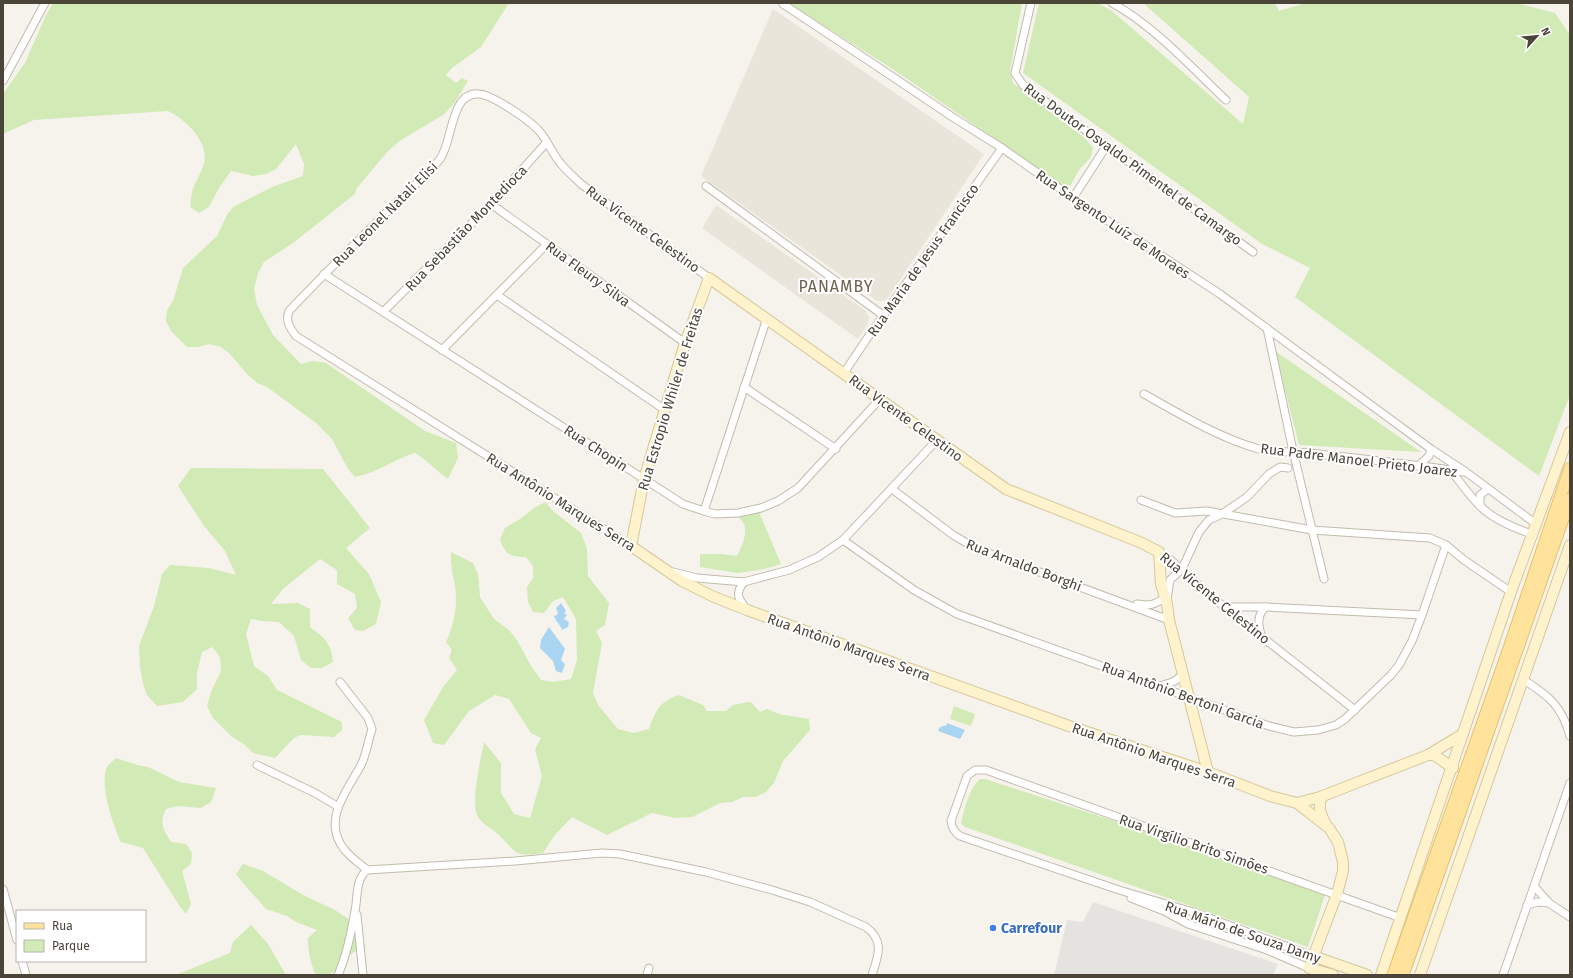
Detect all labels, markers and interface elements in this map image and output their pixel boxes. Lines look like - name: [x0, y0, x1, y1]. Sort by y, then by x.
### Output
- north arrow: [1517, 16, 1557, 56]
- text: N: [1538, 25, 1553, 38]
- street label: Rua Doutor Osvaldo Pimentel de Camargo: [1020, 80, 1245, 249]
- street label: Rua Leonel Natali Elisi: [329, 158, 441, 270]
- street label: Rua Sebastião Montedioca: [402, 162, 531, 295]
- street label: Rua Sargento Luíz de Moraes: [1032, 166, 1193, 283]
- street label: Rua Maria de Jesus Francisco: [864, 181, 983, 340]
- street label: Rua Vicente Celestino: [582, 182, 703, 277]
- street label: Rua Fleury Silva: [542, 238, 633, 311]
- district label: PANAMBY: [798, 277, 874, 296]
- street label: Rua Estropio Whiler de Freitas: [635, 305, 707, 493]
- street label: Rua Vicente Celestino: [845, 371, 966, 466]
- street label: Rua Chopin: [561, 422, 631, 475]
- street label: Rua Padre Manoel Prieto Joarez: [1260, 440, 1458, 481]
- street label: Rua Antônio Marques Serra: [483, 450, 638, 555]
- street label: Rua Arnaldo Borghi: [964, 536, 1084, 595]
- street label: Rua Vicente Celestino: [1156, 549, 1273, 648]
- street label: Rua Antônio Marques Serra: [765, 610, 933, 685]
- street label: Rua Antônio Bertoni Garcia: [1099, 658, 1266, 733]
- street label: Rua Antônio Marques Serra: [1070, 719, 1238, 792]
- street label: Rua Virgílio Brito Simões: [1117, 811, 1271, 878]
- street label: Rua Mário de Souza Damy: [1163, 898, 1323, 967]
- legend: [16, 910, 146, 962]
- text: Rua: [52, 919, 73, 933]
- place label: Carrefour: [1001, 920, 1062, 937]
- marker: Carrefour: [988, 923, 998, 933]
- text: Parque: [52, 939, 90, 953]

